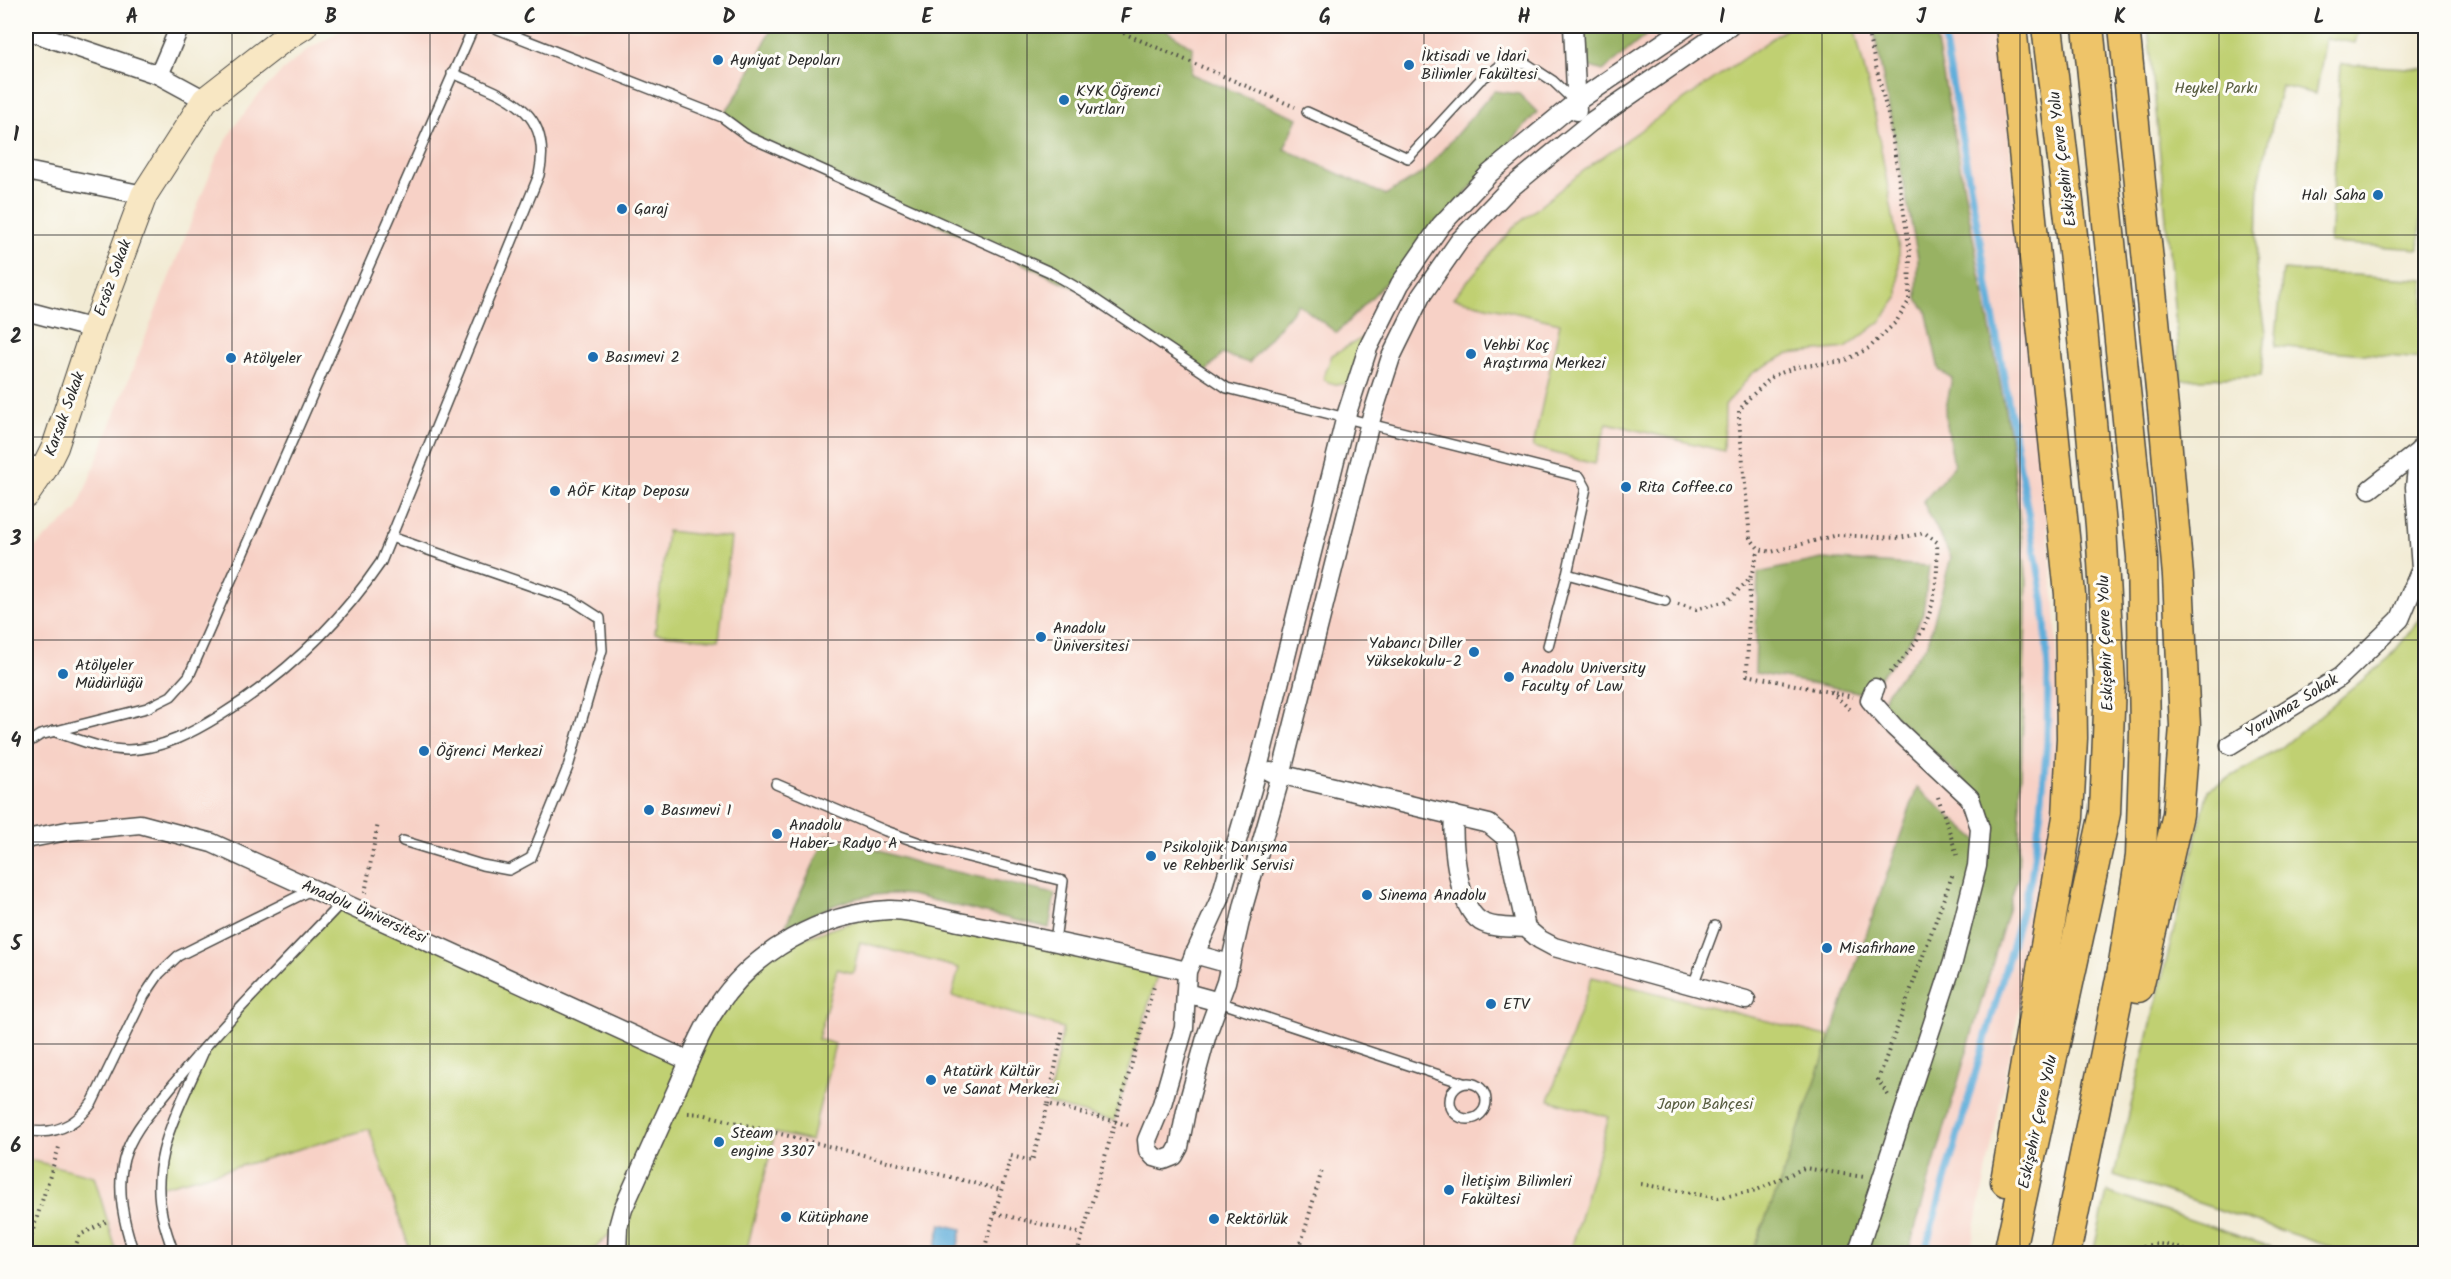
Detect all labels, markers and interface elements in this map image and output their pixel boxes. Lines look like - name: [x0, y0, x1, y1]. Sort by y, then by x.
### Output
- text: A: [126, 2, 138, 34]
- text: B: [325, 2, 337, 34]
- text: C: [524, 2, 536, 34]
- text: D: [722, 2, 736, 34]
- text: E: [921, 2, 933, 34]
- text: F: [1121, 2, 1133, 34]
- text: G: [1319, 2, 1331, 34]
- text: H: [1517, 2, 1531, 34]
- text: I: [1719, 2, 1725, 34]
- text: J: [1916, 2, 1927, 34]
- text: K: [2114, 2, 2126, 34]
- text: L: [2314, 2, 2324, 34]
- place label: İktisadi ve İdari Bilimler Fakültesi: [1421, 44, 1538, 87]
- place label: Ayniyat Depoları: [730, 48, 840, 73]
- marker: Ayniyat Depoları: [711, 53, 725, 67]
- marker: İktisadi ve İdari Bilimler Fakültesi: [1402, 58, 1416, 72]
- park label: Heykel Parkı: [2174, 76, 2258, 101]
- place label: KYK Öğrenci Yurtları: [1076, 79, 1161, 122]
- street label: Eskişehir Çevre Yolu: [2042, 90, 2084, 228]
- marker: KYK Öğrenci Yurtları: [1057, 93, 1071, 107]
- text: 1: [13, 120, 19, 152]
- place label: Halı Saha: [2301, 183, 2366, 208]
- marker: Halı Saha: [2371, 188, 2385, 202]
- place label: Garaj: [634, 197, 669, 222]
- marker: Garaj: [615, 202, 629, 216]
- street label: Ersöz Sokak: [88, 235, 139, 320]
- text: 2: [10, 322, 22, 354]
- place label: Vehbi Koç Araştırma Merkezi: [1483, 333, 1607, 376]
- place label: Basımevi 2: [605, 345, 680, 370]
- place label: Atölyeler: [243, 346, 303, 371]
- marker: Vehbi Koç Araştırma Merkezi: [1464, 347, 1478, 361]
- marker: Basımevi 2: [586, 350, 600, 364]
- marker: Atölyeler: [224, 351, 238, 365]
- street label: Karsak Sokak: [38, 368, 92, 460]
- place label: Rita Coffee.co: [1638, 475, 1733, 500]
- place label: AÖF Kitap Deposu: [567, 479, 690, 504]
- marker: Rita Coffee.co: [1619, 480, 1633, 494]
- marker: AÖF Kitap Deposu: [548, 484, 562, 498]
- text: 3: [10, 524, 22, 556]
- street label: Eskişehir Çevre Yolu: [2091, 574, 2121, 711]
- place label: Anadolu Üniversitesi: [1053, 616, 1130, 659]
- marker: Anadolu Üniversitesi: [1034, 630, 1048, 644]
- place label: Yabancı Diller Yüksekokulu-2: [1365, 631, 1464, 674]
- marker: Yabancı Diller Yüksekokulu-2: [1467, 645, 1481, 659]
- place label: Atölyeler Müdürlüğü: [75, 653, 143, 696]
- place label: Anadolu University Faculty of Law: [1521, 656, 1646, 699]
- marker: Atölyeler Müdürlüğü: [56, 667, 70, 681]
- street label: Yorulmaz Sokak: [2241, 667, 2344, 745]
- marker: Anadolu University Faculty of Law: [1502, 670, 1516, 684]
- text: 4: [11, 726, 22, 758]
- place label: Öğrenci Merkezi: [436, 739, 544, 764]
- marker: Öğrenci Merkezi: [417, 744, 431, 758]
- place label: Basımevi 1: [661, 798, 732, 823]
- marker: Basımevi 1: [642, 803, 656, 817]
- place label: Anadolu Haber- Radyo A: [789, 813, 898, 856]
- marker: Anadolu Haber- Radyo A: [770, 827, 784, 841]
- place label: Psikolojik Danışma ve Rehberlik Servisi: [1163, 835, 1294, 878]
- marker: Psikolojik Danışma ve Rehberlik Servisi: [1144, 849, 1158, 863]
- street label: Anadolu Üniversitesi: [297, 873, 432, 951]
- place label: Sinema Anadolu: [1379, 883, 1487, 908]
- marker: Sinema Anadolu: [1360, 888, 1374, 902]
- text: 5: [10, 929, 23, 961]
- place label: Misafirhane: [1839, 936, 1915, 961]
- marker: Misafirhane: [1820, 941, 1834, 955]
- place label: ETV: [1503, 992, 1531, 1017]
- marker: ETV: [1484, 997, 1498, 1011]
- street label: Eskişehir Çevre Yolu: [2012, 1053, 2064, 1191]
- place label: Atatürk Kültür ve Sanat Merkezi: [943, 1059, 1060, 1102]
- marker: Atatürk Kültür ve Sanat Merkezi: [924, 1073, 938, 1087]
- park label: Japon Bahçesi: [1657, 1092, 1754, 1117]
- place label: Steam engine 3307: [731, 1121, 815, 1164]
- text: 6: [11, 1131, 22, 1163]
- marker: Steam engine 3307: [712, 1135, 726, 1149]
- place label: İletişim Bilimleri Fakültesi: [1461, 1169, 1573, 1212]
- marker: İletişim Bilimleri Fakültesi: [1442, 1183, 1456, 1197]
- place label: Kütüphane: [798, 1205, 868, 1230]
- place label: Rektörlük: [1226, 1207, 1288, 1232]
- marker: Kütüphane: [779, 1210, 793, 1224]
- marker: Rektörlük: [1207, 1212, 1221, 1226]

